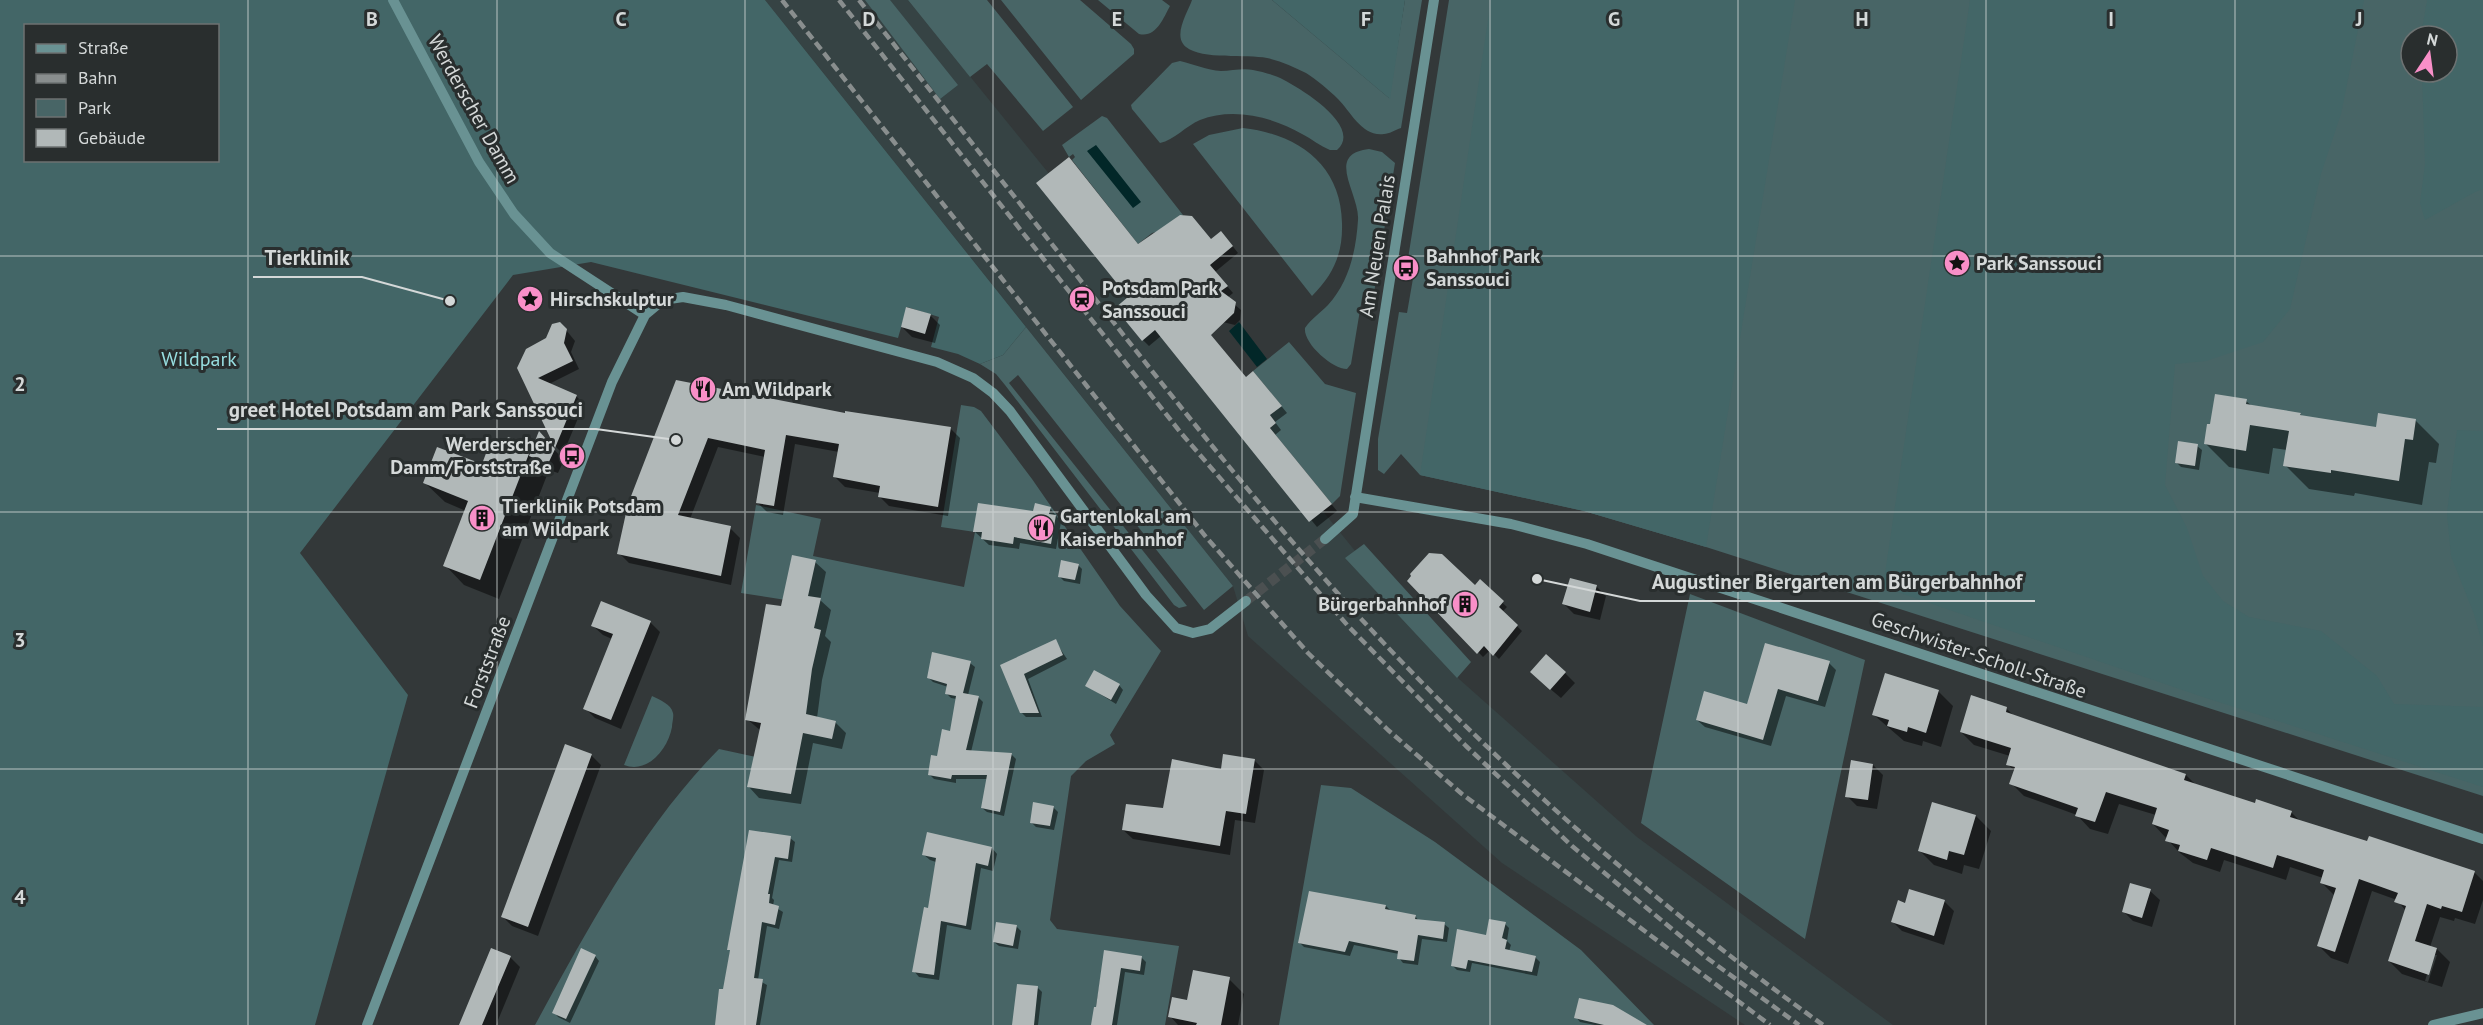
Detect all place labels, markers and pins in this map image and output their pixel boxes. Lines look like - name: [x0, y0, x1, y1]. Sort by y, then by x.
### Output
- callout: Tierklinik: [253, 238, 362, 277]
- place label: Bahnhof Park Sanssouci: [1426, 243, 1540, 292]
- place icon: Park Sanssouci: [1942, 248, 1972, 278]
- place label: Park Sanssouci: [1976, 250, 2102, 276]
- bus stop icon: Bahnhof Park Sanssouci: [1391, 253, 1421, 283]
- place label: Potsdam Park Sanssouci: [1102, 275, 1219, 324]
- place icon: Hirschskulptur: [515, 284, 545, 314]
- station icon: Potsdam Park Sanssouci: [1067, 284, 1097, 314]
- place label: Hirschskulptur: [550, 286, 674, 312]
- restaurant icon: Am Wildpark: [688, 374, 718, 404]
- place label: Am Wildpark: [722, 376, 832, 402]
- callout: greet Hotel Potsdam am Park Sanssouci: [217, 390, 596, 429]
- place label: Werderscher Damm/Forststraße: [390, 431, 552, 480]
- bus stop icon: Werderscher Damm/Forststraße: [557, 441, 587, 471]
- place label: Tierklinik Potsdam am Wildpark: [502, 493, 661, 542]
- building icon: Tierklinik Potsdam am Wildpark: [467, 503, 497, 533]
- place label: Gartenlokal am Kaiserbahnhof: [1060, 503, 1191, 552]
- restaurant icon: Gartenlokal am Kaiserbahnhof: [1026, 513, 1056, 543]
- callout: Augustiner Biergarten am Bürgerbahnhof: [1640, 562, 2035, 601]
- building icon: Bürgerbahnhof: [1450, 589, 1480, 619]
- place label: Bürgerbahnhof: [1318, 591, 1448, 617]

